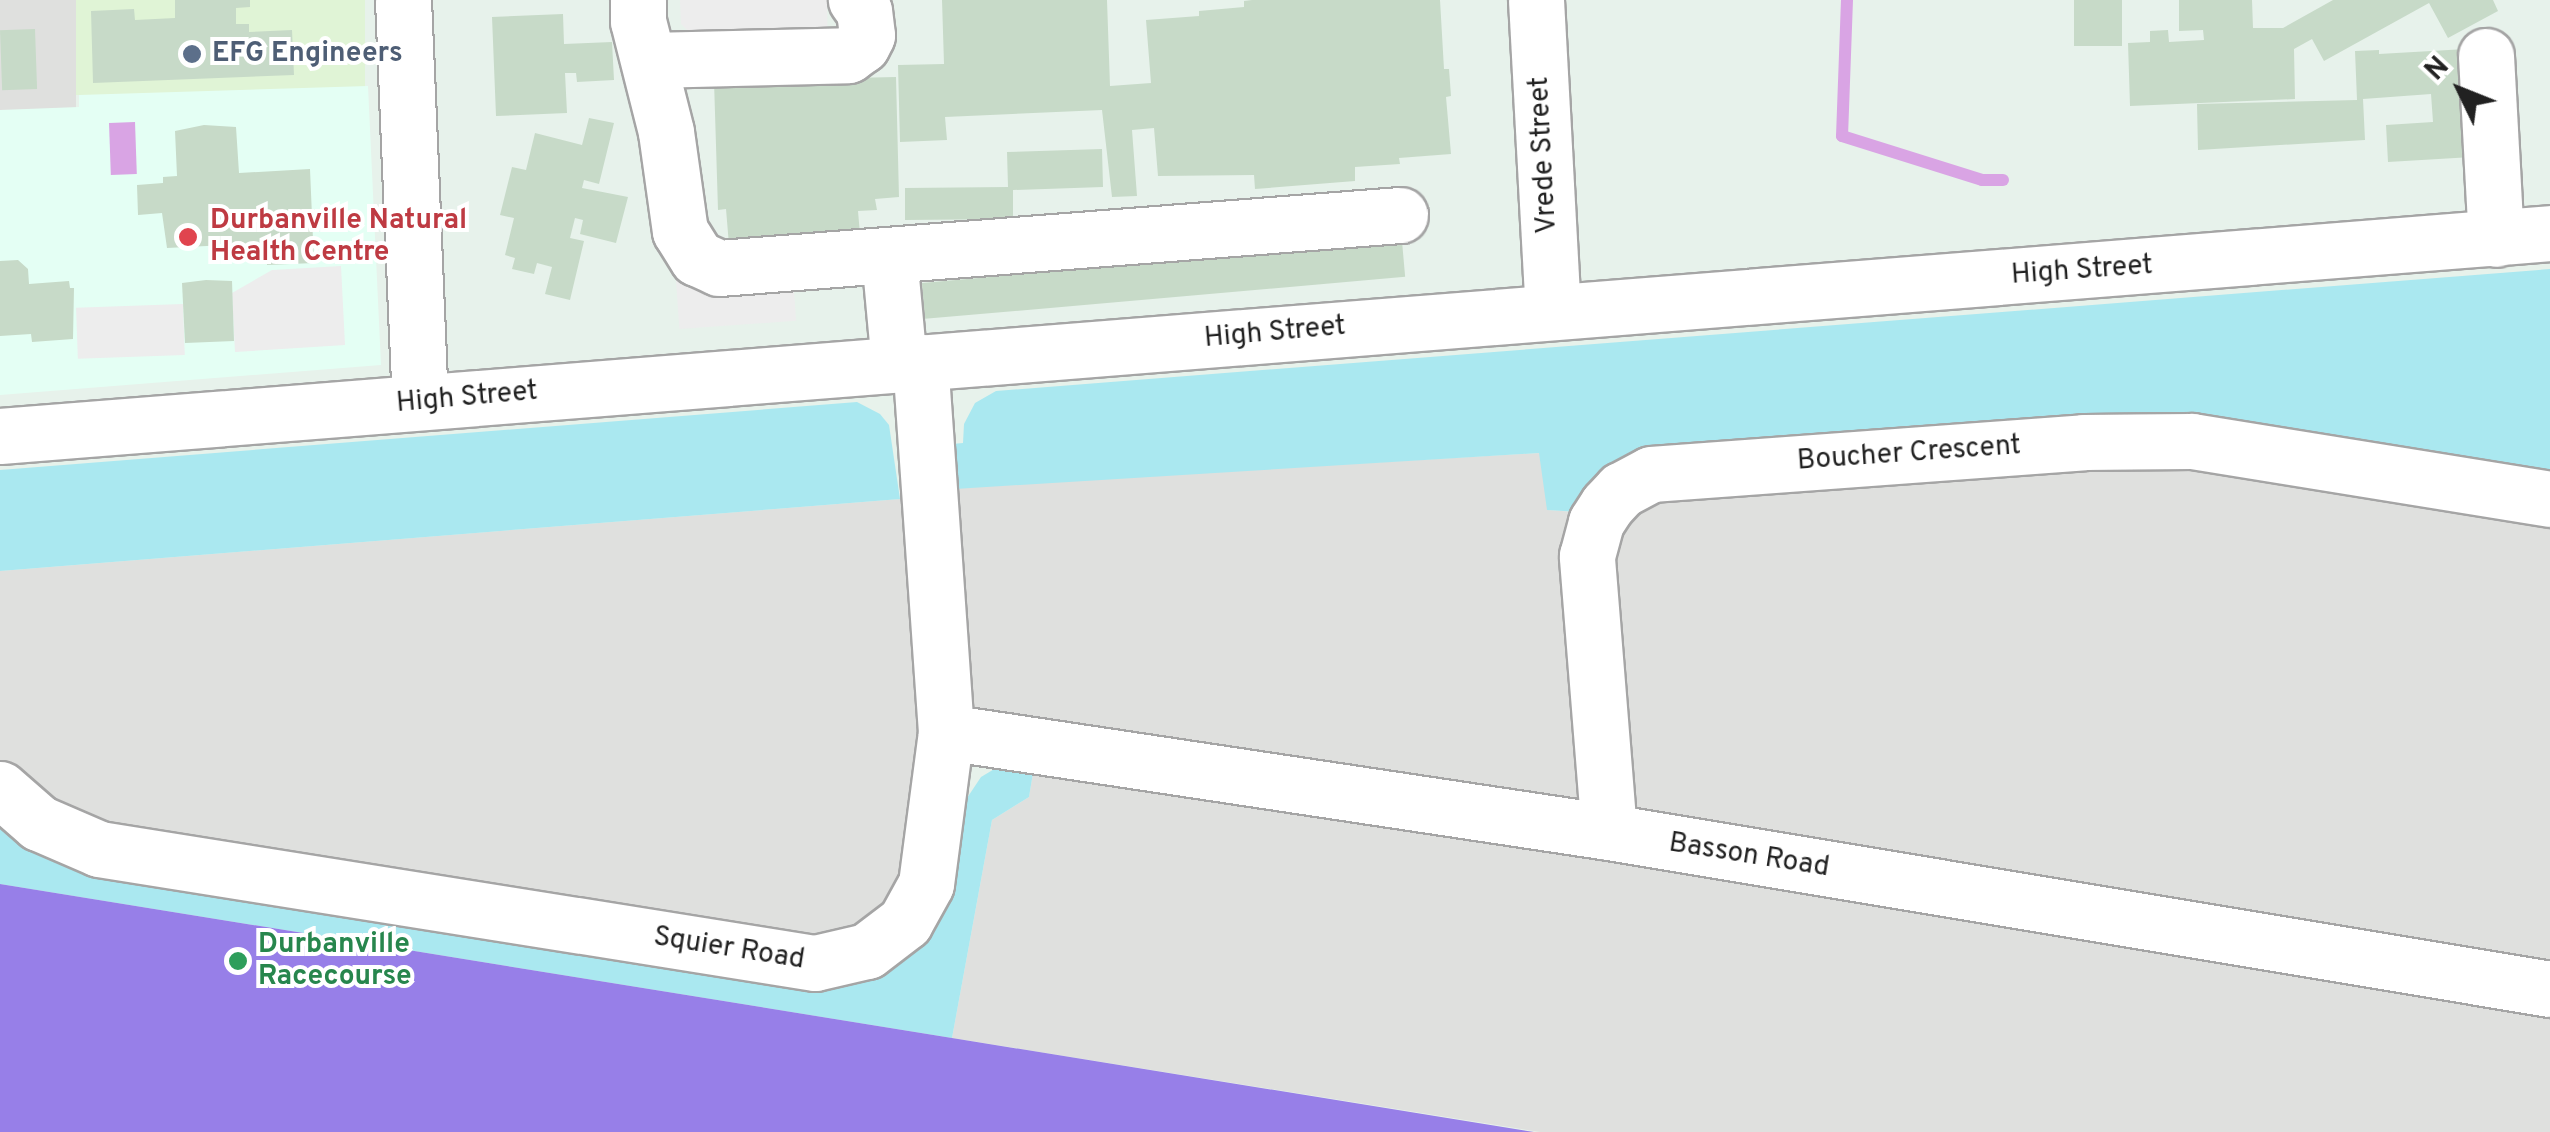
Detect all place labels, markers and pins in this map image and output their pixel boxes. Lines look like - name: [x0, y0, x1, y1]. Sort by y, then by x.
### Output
- place label: EFG Engineers: [212, 37, 403, 71]
- marker: EFG Engineers: [181, 43, 203, 65]
- place label: Durbanville Natural Health Centre: [210, 204, 467, 270]
- marker: Durbanville Natural Health Centre: [175, 224, 201, 250]
- place label: Durbanville Racecourse: [258, 928, 412, 994]
- marker: Durbanville Racecourse: [227, 950, 249, 972]

